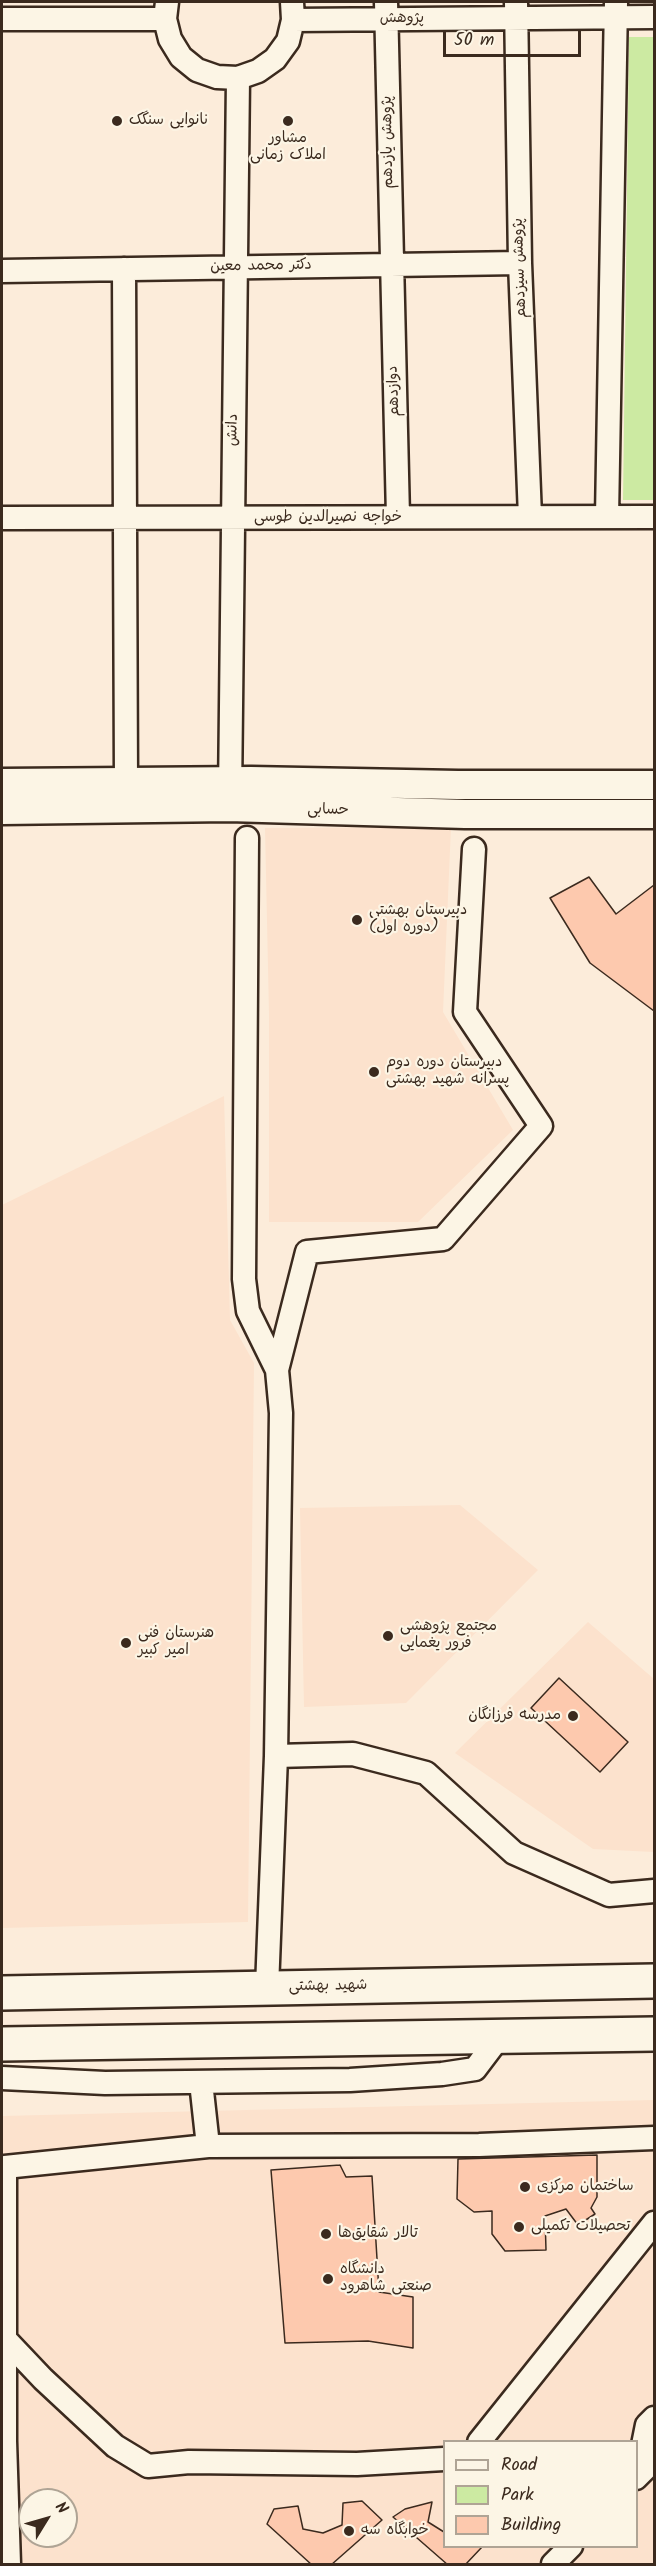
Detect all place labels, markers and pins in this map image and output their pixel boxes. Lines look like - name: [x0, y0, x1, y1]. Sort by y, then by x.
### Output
- place label: نانوایی سنگک: [129, 112, 209, 130]
- marker: نانوایی سنگک: [110, 114, 124, 128]
- marker: مشاور املاک زمانی: [281, 114, 295, 128]
- place label: مشاور املاک زمانی: [250, 130, 326, 165]
- place label: دبیرستان بهشتی (دوره اول): [369, 902, 467, 937]
- marker: دبیرستان بهشتی (دوره اول): [350, 913, 364, 927]
- place label: دبیرستان دوره دوم پسرانه شهید بهشتی: [386, 1054, 509, 1089]
- marker: دبیرستان دوره دوم پسرانه شهید بهشتی: [367, 1065, 381, 1079]
- place label: مجتمع پژوهشی فرور یغمایی: [400, 1618, 497, 1653]
- place label: هنرستان فنی امیر کبیر: [138, 1625, 214, 1660]
- marker: مجتمع پژوهشی فرور یغمایی: [381, 1629, 395, 1643]
- marker: هنرستان فنی امیر کبیر: [119, 1636, 133, 1650]
- place label: مدرسه فرزانگان: [468, 1707, 561, 1725]
- marker: مدرسه فرزانگان: [566, 1709, 580, 1723]
- place label: ساختمان مرکزی: [537, 2178, 633, 2196]
- marker: ساختمان مرکزی: [518, 2180, 532, 2194]
- place label: تحصیلات تکمیلی: [531, 2218, 630, 2236]
- marker: تحصیلات تکمیلی: [512, 2220, 526, 2234]
- place label: تالار شقایق‌‌ها: [338, 2225, 418, 2243]
- marker: تالار شقایق‌‌ها: [319, 2227, 333, 2241]
- place label: دانشگاه صنعتی شاهرود: [340, 2261, 432, 2296]
- marker: دانشگاه صنعتی شاهرود: [321, 2272, 335, 2286]
- place label: خوابگاه سه: [361, 2522, 429, 2540]
- marker: خوابگاه سه: [342, 2524, 356, 2538]

